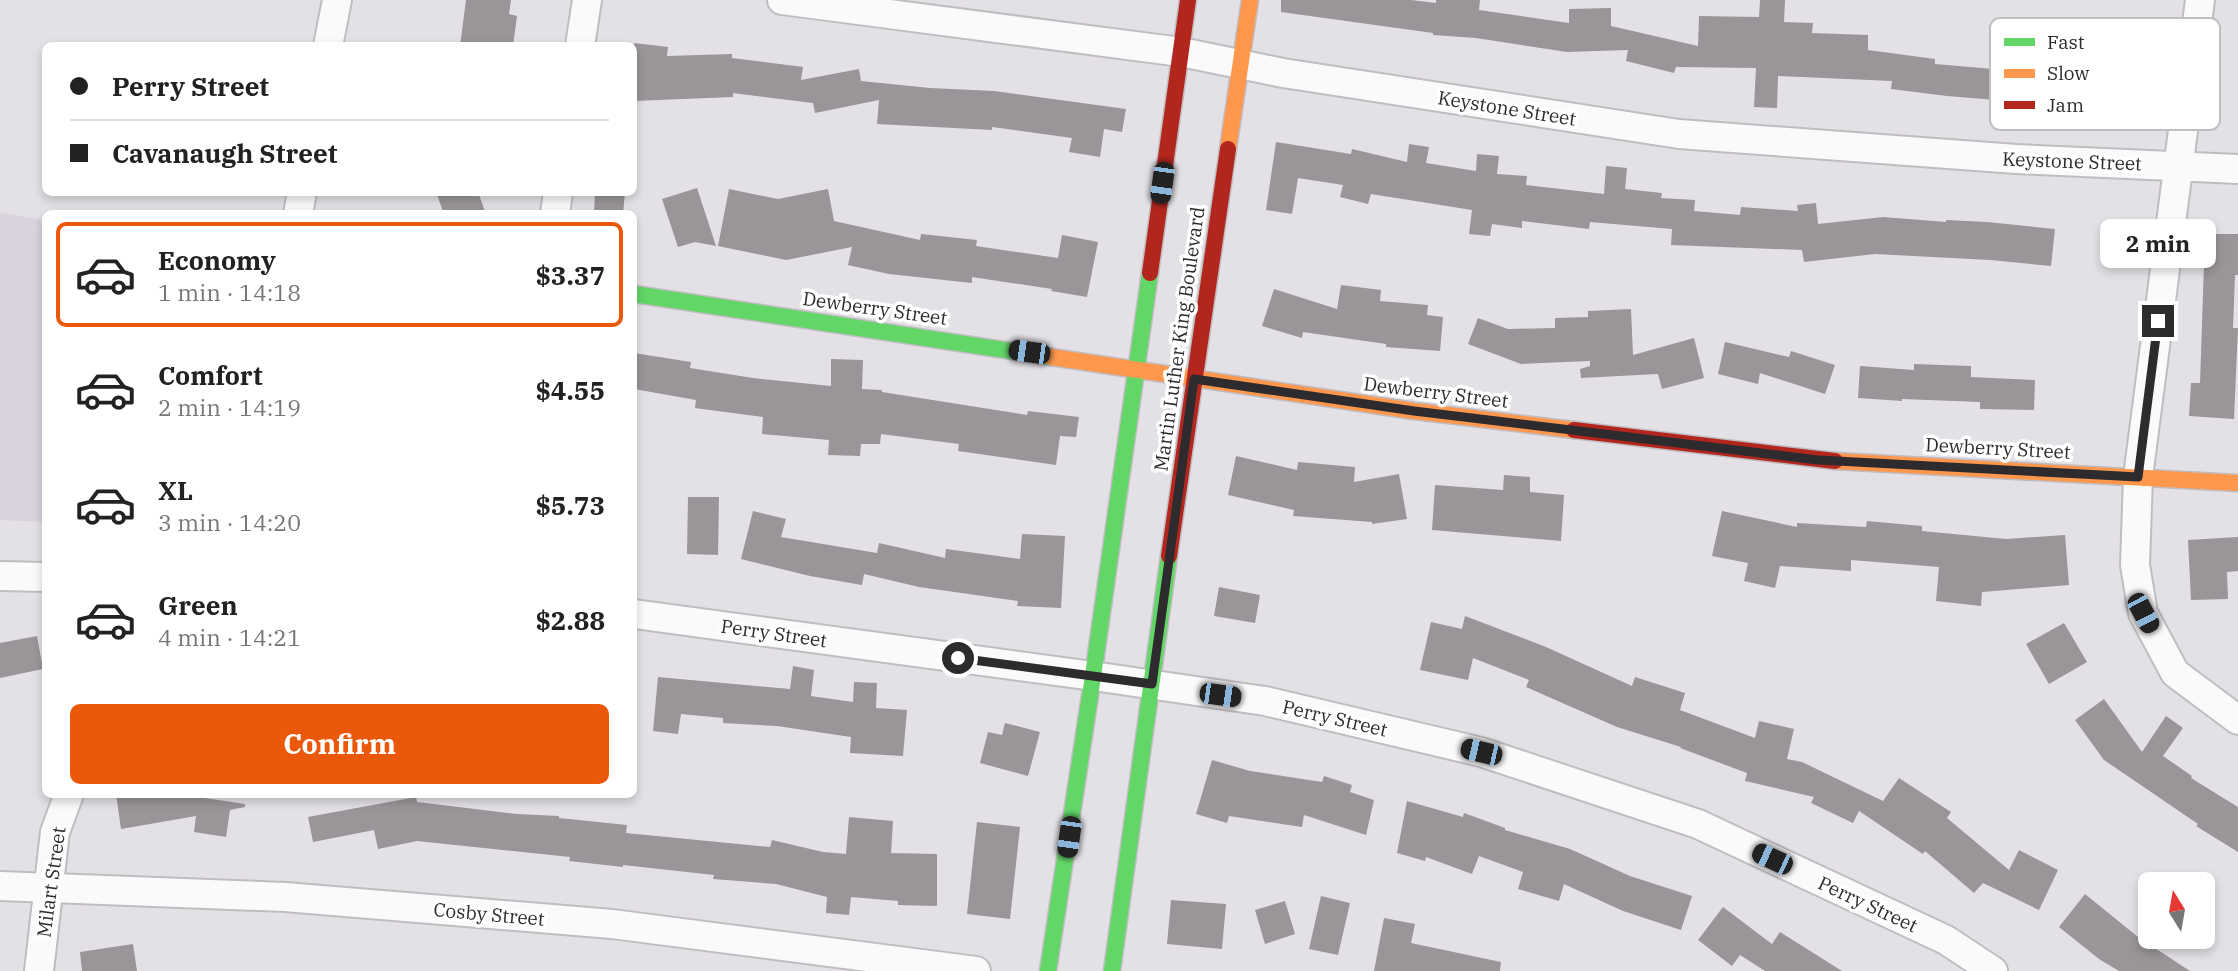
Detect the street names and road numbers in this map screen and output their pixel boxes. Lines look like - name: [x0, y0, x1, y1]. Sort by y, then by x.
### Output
- street label: Keystone Street: [1436, 85, 1578, 131]
- street label: Keystone Street: [2002, 147, 2143, 175]
- street label: Martin Luther King Boulevard: [1149, 205, 1209, 473]
- street label: Dewberry Street: [801, 286, 949, 330]
- street label: Dewberry Street: [1362, 371, 1510, 413]
- street label: Dewberry Street: [1925, 432, 2072, 464]
- street label: Perry Street: [719, 614, 829, 652]
- street label: Perry Street: [1280, 694, 1390, 742]
- street label: Milart Street: [31, 825, 71, 939]
- street label: Perry Street: [1814, 871, 1922, 938]
- street label: Cosby Street: [432, 897, 546, 931]

